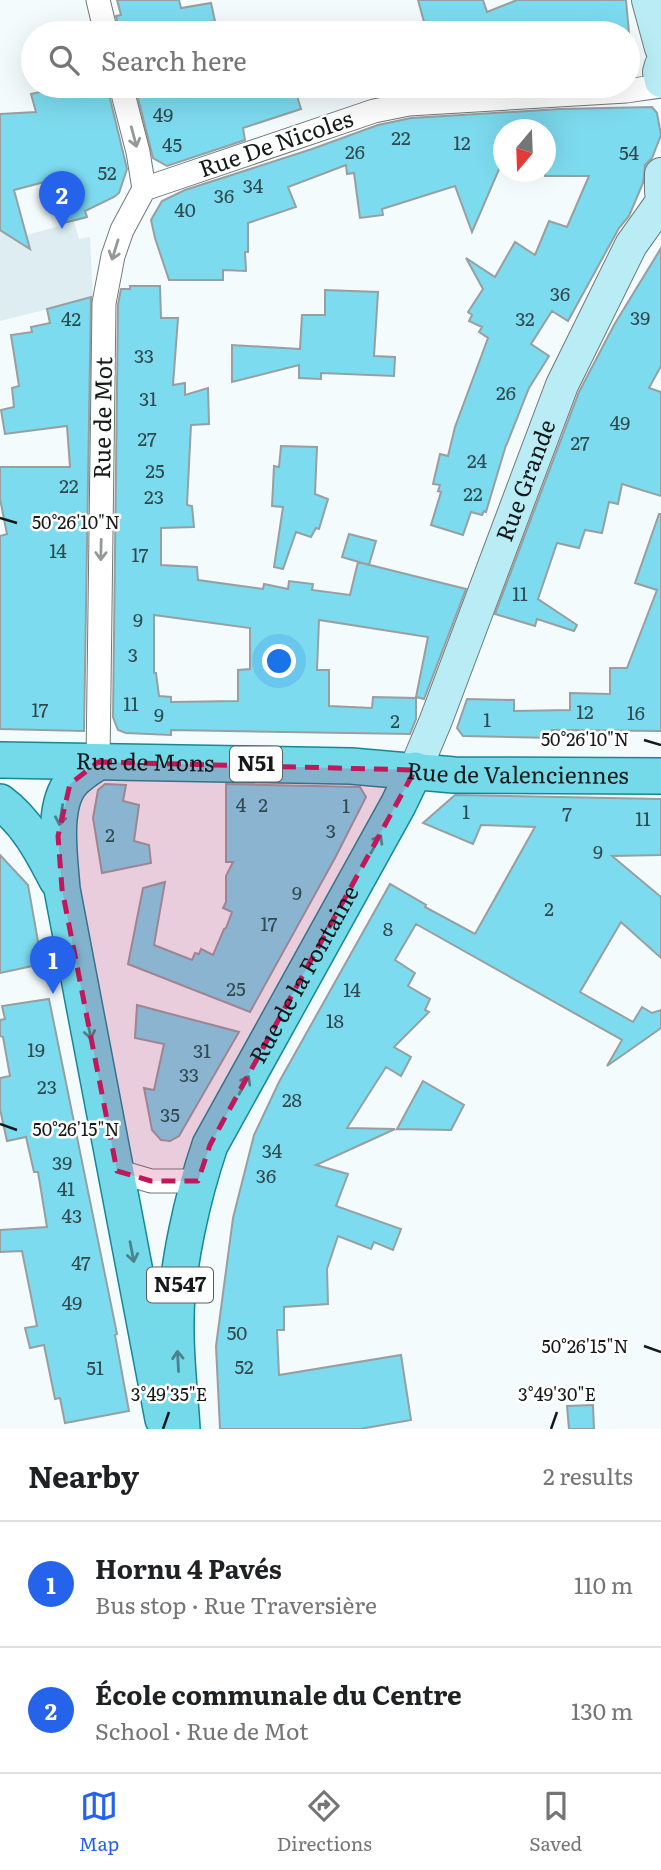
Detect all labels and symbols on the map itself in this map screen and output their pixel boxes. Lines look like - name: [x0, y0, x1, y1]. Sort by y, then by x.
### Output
- house number: 49: [153, 100, 173, 128]
- street label: Rue De Nicoles: [194, 100, 357, 184]
- north arrow: [493, 119, 556, 182]
- house number: 22: [391, 123, 411, 151]
- one-way arrow: [128, 125, 141, 148]
- house number: 12: [453, 128, 471, 156]
- house number: 45: [162, 130, 182, 158]
- house number: 26: [345, 137, 365, 165]
- house number: 54: [619, 138, 640, 166]
- house number: 52: [97, 158, 117, 186]
- pin: 2: [39, 171, 85, 229]
- house number: 34: [243, 171, 264, 199]
- house number: 36: [214, 181, 234, 209]
- house number: 40: [174, 195, 196, 223]
- one-way arrow: [108, 239, 121, 261]
- house number: 36: [550, 279, 570, 307]
- house number: 39: [630, 303, 650, 331]
- house number: 42: [61, 304, 81, 332]
- house number: 32: [515, 304, 535, 332]
- house number: 33: [134, 341, 154, 369]
- street label: Rue de Mot: [83, 356, 119, 479]
- house number: 26: [496, 378, 516, 406]
- house number: 31: [139, 384, 157, 412]
- house number: 49: [610, 408, 630, 436]
- street label: Rue Grande: [486, 414, 563, 546]
- house number: 27: [137, 424, 157, 452]
- house number: 27: [570, 428, 590, 456]
- house number: 24: [467, 446, 488, 474]
- house number: 25: [145, 456, 165, 484]
- house number: 22: [59, 471, 79, 499]
- house number: 22: [463, 479, 483, 507]
- house number: 23: [144, 482, 164, 510]
- text: 50°26'10"N: [32, 508, 120, 535]
- house number: 14: [49, 536, 67, 564]
- one-way arrow: [95, 538, 108, 561]
- house number: 17: [132, 540, 149, 568]
- house number: 11: [512, 579, 528, 607]
- house number: 9: [133, 605, 143, 633]
- house number: 3: [128, 640, 138, 668]
- your location: [262, 644, 296, 678]
- house number: 11: [123, 689, 139, 717]
- house number: 17: [32, 695, 49, 723]
- house number: 12: [576, 697, 594, 725]
- house number: 16: [627, 698, 645, 726]
- house number: 9: [154, 700, 164, 728]
- house number: 1: [483, 705, 491, 733]
- house number: 2: [390, 706, 400, 734]
- text: 50°26'10"N: [541, 725, 629, 752]
- street label: Rue de Mons: [76, 742, 215, 779]
- road number: N51: [230, 746, 282, 782]
- street label: Rue de Valenciennes: [405, 752, 629, 791]
- house number: 4: [236, 790, 247, 818]
- house number: 2: [258, 790, 268, 818]
- house number: 1: [342, 791, 350, 819]
- house number: 1: [462, 797, 470, 825]
- house number: 7: [562, 799, 572, 827]
- one-way arrow: [54, 803, 67, 825]
- house number: 11: [635, 804, 651, 832]
- house number: 3: [326, 816, 336, 844]
- house number: 2: [105, 820, 115, 848]
- one-way arrow: [369, 835, 383, 855]
- house number: 9: [593, 837, 603, 865]
- street label: Rue de la Fontaine: [239, 878, 366, 1069]
- house number: 9: [292, 878, 302, 906]
- house number: 2: [544, 894, 554, 922]
- house number: 17: [261, 909, 278, 937]
- house number: 8: [383, 914, 393, 942]
- pin: 1: [30, 936, 76, 994]
- house number: 25: [226, 974, 246, 1002]
- house number: 14: [343, 975, 361, 1003]
- house number: 18: [326, 1006, 344, 1034]
- one-way arrow: [83, 1017, 97, 1040]
- house number: 19: [27, 1035, 45, 1063]
- house number: 31: [193, 1036, 211, 1064]
- house number: 33: [179, 1060, 199, 1088]
- house number: 23: [37, 1072, 57, 1100]
- one-way arrow: [237, 1076, 251, 1096]
- house number: 28: [282, 1085, 302, 1113]
- house number: 35: [160, 1100, 180, 1128]
- text: 50°26'15"N: [33, 1115, 119, 1142]
- house number: 34: [262, 1136, 283, 1164]
- house number: 39: [52, 1148, 72, 1176]
- house number: 36: [256, 1161, 276, 1189]
- house number: 41: [57, 1174, 75, 1202]
- house number: 43: [62, 1201, 82, 1229]
- one-way arrow: [126, 1240, 139, 1263]
- house number: 47: [71, 1248, 91, 1276]
- road number: N547: [147, 1268, 213, 1302]
- house number: 49: [62, 1288, 82, 1316]
- house number: 50: [227, 1318, 247, 1346]
- text: 50°26'15"N: [542, 1332, 628, 1359]
- one-way arrow: [172, 1350, 185, 1373]
- house number: 52: [234, 1352, 254, 1380]
- house number: 51: [86, 1353, 104, 1381]
- text: 3°49'35"E: [131, 1380, 207, 1407]
- text: 3°49'30"E: [518, 1380, 596, 1407]

